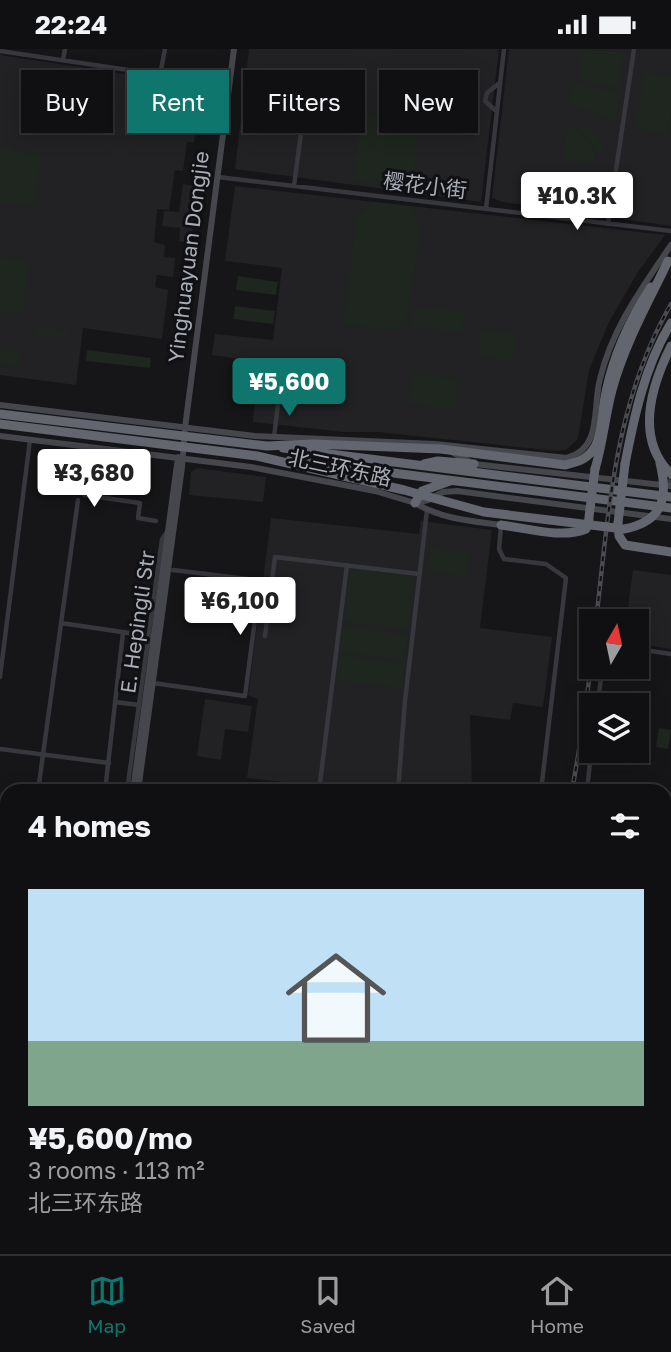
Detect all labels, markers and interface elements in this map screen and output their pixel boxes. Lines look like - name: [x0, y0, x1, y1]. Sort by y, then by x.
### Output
- text: 22:24: [35, 9, 107, 40]
- chip: Buy: [21, 70, 113, 133]
- chip: Rent: [127, 70, 229, 133]
- chip: Filters: [243, 70, 365, 133]
- chip: New: [379, 70, 478, 133]
- street label: Yinghuayuan Dongjie: [162, 150, 214, 364]
- street label: 樱花小街: [382, 167, 468, 203]
- pin: ¥10.3K: [520, 173, 634, 232]
- text: ¥10.3K: [537, 181, 617, 209]
- pin: ¥5,600: [232, 359, 346, 418]
- text: ¥5,600: [248, 367, 330, 395]
- street label: 北三环东路: [286, 443, 394, 491]
- pin: ¥3,680: [37, 449, 151, 509]
- text: ¥3,680: [54, 458, 134, 486]
- street label: E. Hepingli Str: [114, 549, 160, 695]
- pin: ¥6,100: [183, 577, 297, 637]
- text: ¥6,100: [201, 586, 279, 614]
- north arrow: [579, 609, 649, 679]
- map controls: [579, 609, 649, 763]
- button: layers: [579, 693, 649, 763]
- icon: filters: [606, 807, 644, 845]
- text: 4 homes: [28, 808, 151, 844]
- icon: home: [273, 935, 399, 1061]
- text: ¥5,600/mo: [28, 1120, 192, 1156]
- text: 3 rooms · 113 m²: [28, 1156, 205, 1184]
- text: 北三环东路: [28, 1188, 143, 1216]
- tab: Map: [87, 1272, 126, 1337]
- tab: Saved: [300, 1272, 356, 1337]
- tab: Home: [530, 1272, 584, 1337]

